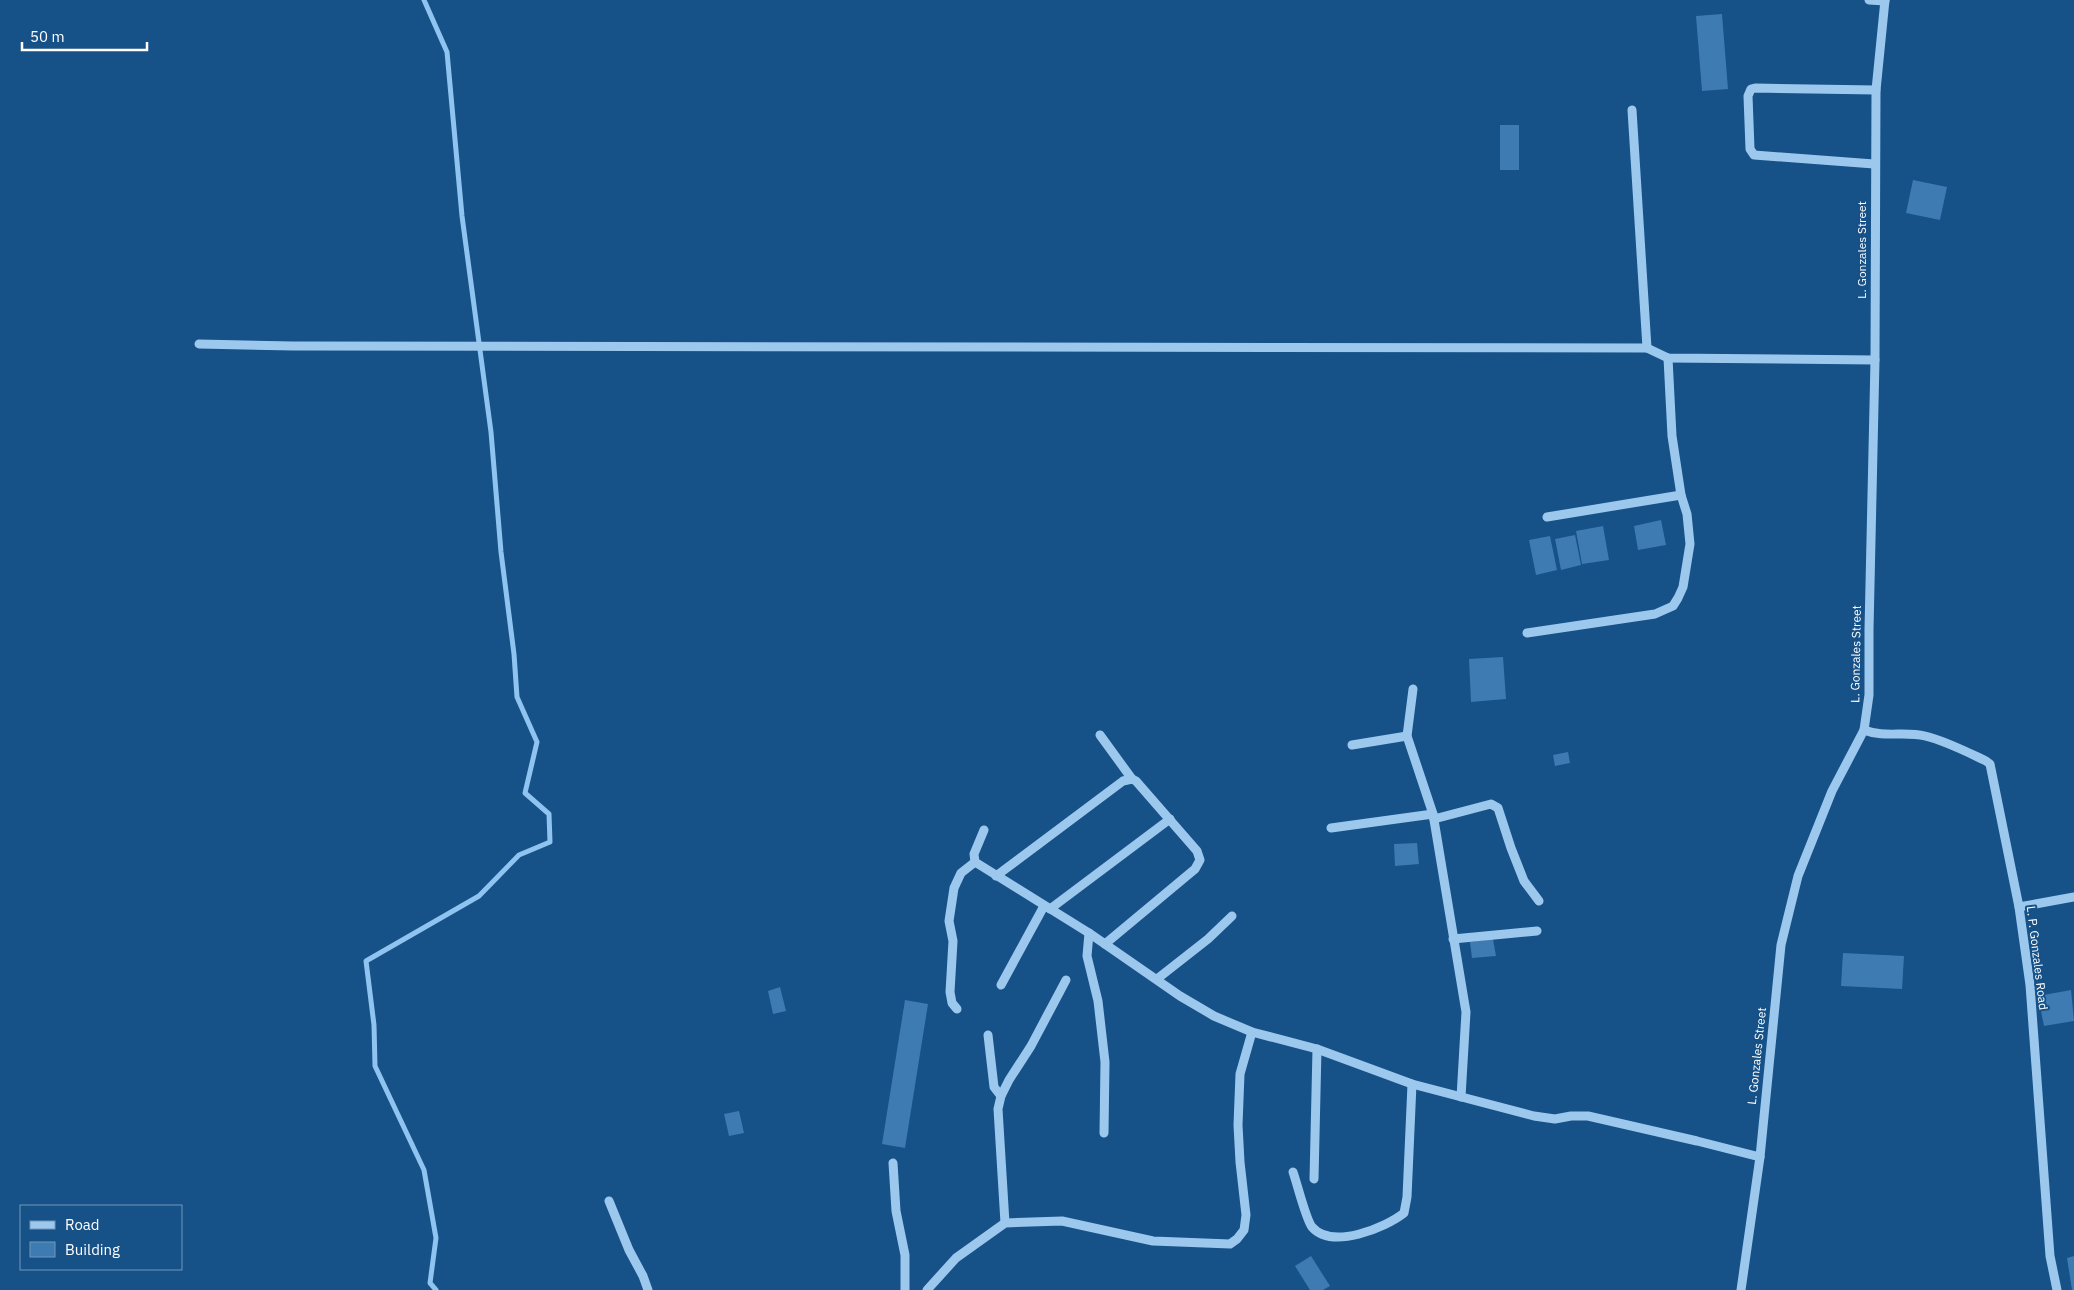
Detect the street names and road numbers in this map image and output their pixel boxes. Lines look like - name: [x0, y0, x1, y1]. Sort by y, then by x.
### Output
- street label: L. Gonzales Street: [1854, 201, 1869, 299]
- street label: L. Gonzales Street: [1847, 605, 1864, 703]
- street label: L. P. Gonzales Road: [2024, 905, 2051, 1011]
- street label: L. Gonzales Street: [1744, 1007, 1769, 1105]

